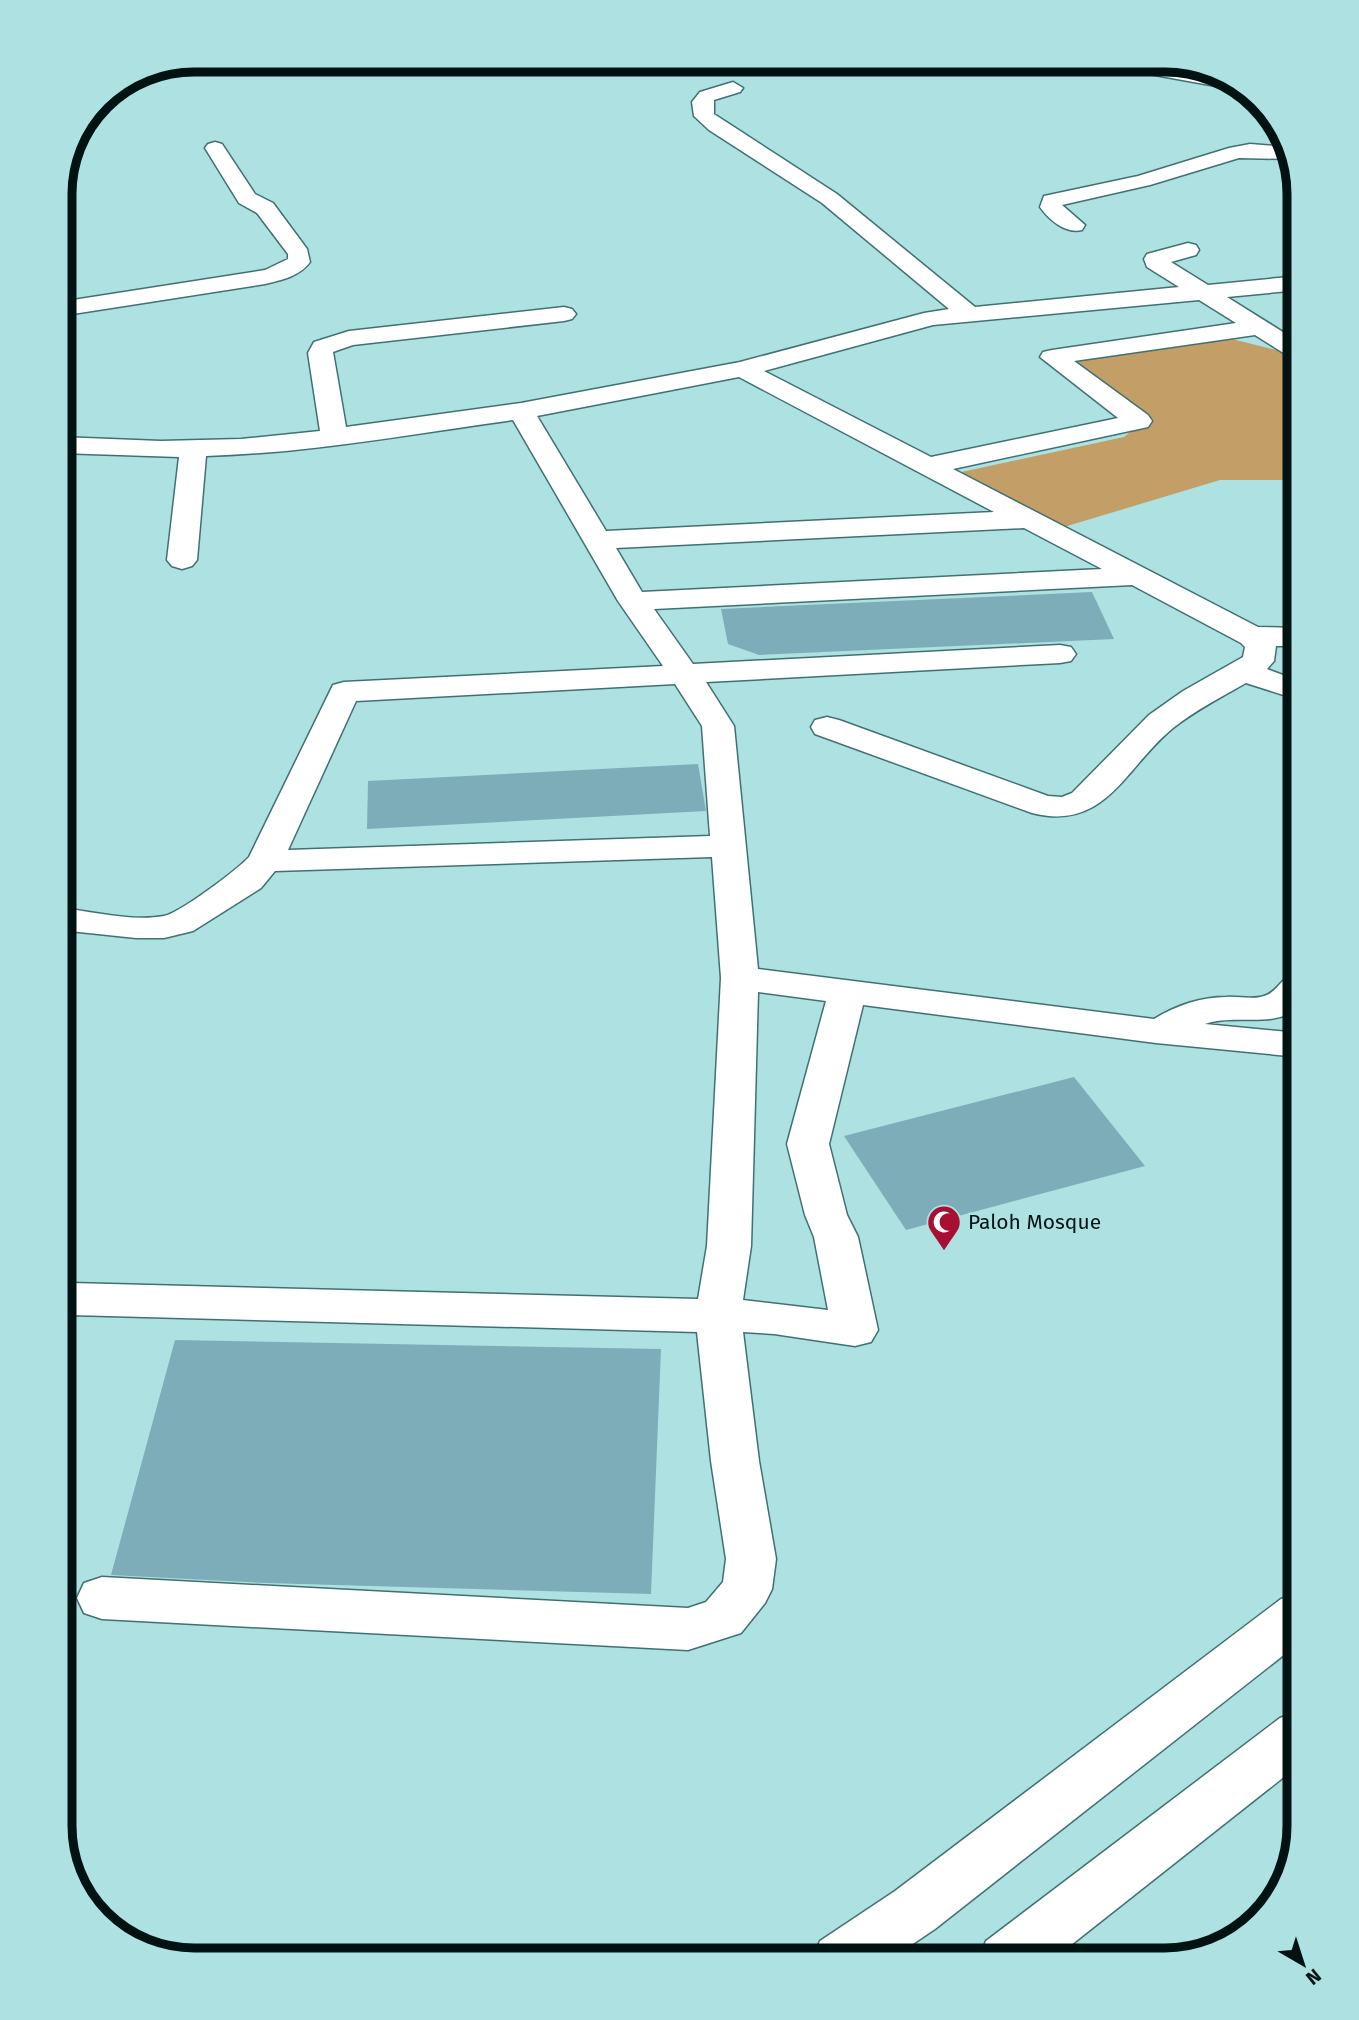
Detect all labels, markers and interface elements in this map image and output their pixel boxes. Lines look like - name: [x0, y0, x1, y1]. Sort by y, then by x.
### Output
- mosque icon: Paloh Mosque: [925, 1203, 963, 1252]
- place label: Paloh Mosque: [968, 1209, 1101, 1235]
- north arrow: [1268, 1929, 1338, 1999]
- text: N: [1301, 1964, 1326, 1990]

